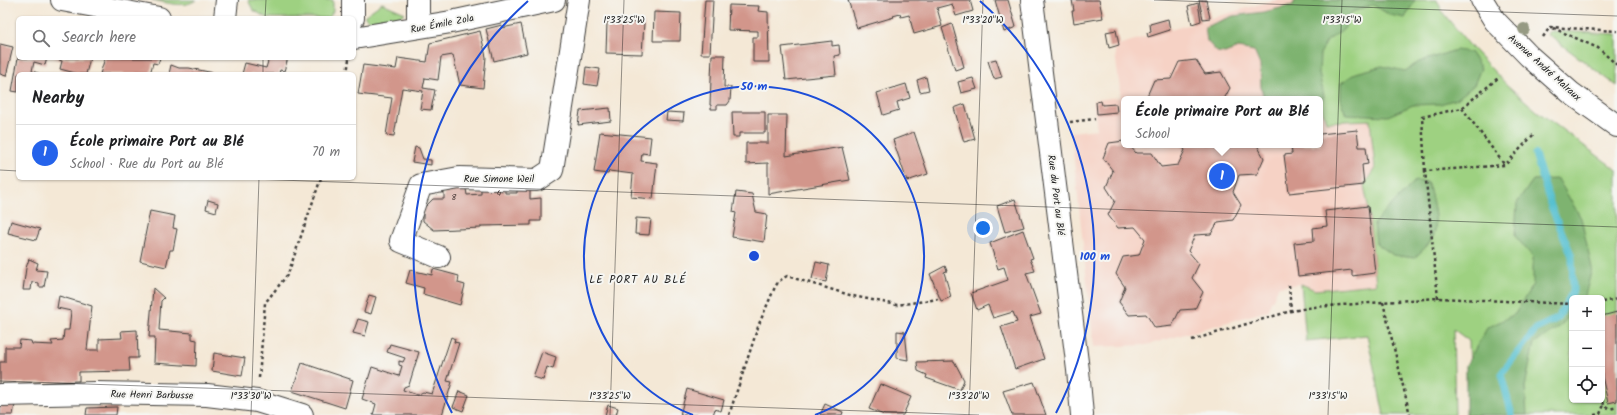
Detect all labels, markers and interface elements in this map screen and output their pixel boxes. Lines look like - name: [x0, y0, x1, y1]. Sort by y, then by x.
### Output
- street label: Rue Émile Zola: [409, 10, 476, 38]
- text: 1°33'25"W: [603, 12, 645, 28]
- text: 1°33'20"W: [962, 12, 1004, 28]
- text: 1°33'15"W: [1322, 12, 1362, 28]
- search box: [16, 16, 356, 60]
- text: Search here: [62, 26, 136, 50]
- icon: search: [30, 27, 52, 49]
- street label: Avenue André Malraux: [1504, 30, 1585, 106]
- text: 50 m: [740, 77, 768, 96]
- text: Nearby: [32, 85, 84, 112]
- popup: [1121, 96, 1323, 148]
- text: École primaire Port au Blé: [1135, 100, 1309, 124]
- text: School: [1135, 124, 1170, 145]
- text: École primaire Port au Blé: [70, 130, 243, 154]
- text: 1: [43, 142, 47, 163]
- text: 70 m: [312, 142, 340, 163]
- text: School · Rue du Port au Blé: [70, 154, 223, 175]
- street label: Rue du Port au Blé: [1043, 154, 1069, 237]
- pin: 1: [1209, 161, 1235, 191]
- street label: Rue Simone Weil: [464, 171, 535, 187]
- house number: 4: [497, 187, 502, 200]
- house number: 8: [452, 191, 457, 204]
- your location: [973, 218, 993, 238]
- text: 100 m: [1080, 247, 1110, 266]
- centre of rings: [747, 249, 761, 263]
- district label: LE PORT AU BLÉ: [589, 271, 687, 289]
- map controls: [1569, 295, 1605, 403]
- button: +: [1569, 295, 1605, 331]
- button: −: [1569, 331, 1605, 367]
- button: locate: [1569, 367, 1605, 403]
- street label: Rue Henri Barbusse: [110, 386, 194, 404]
- text: 1°33'30"W: [230, 388, 272, 404]
- text: 1°33'25"W: [589, 388, 631, 404]
- text: 1°33'20"W: [948, 388, 990, 404]
- text: 1°33'15"W: [1308, 388, 1348, 404]

